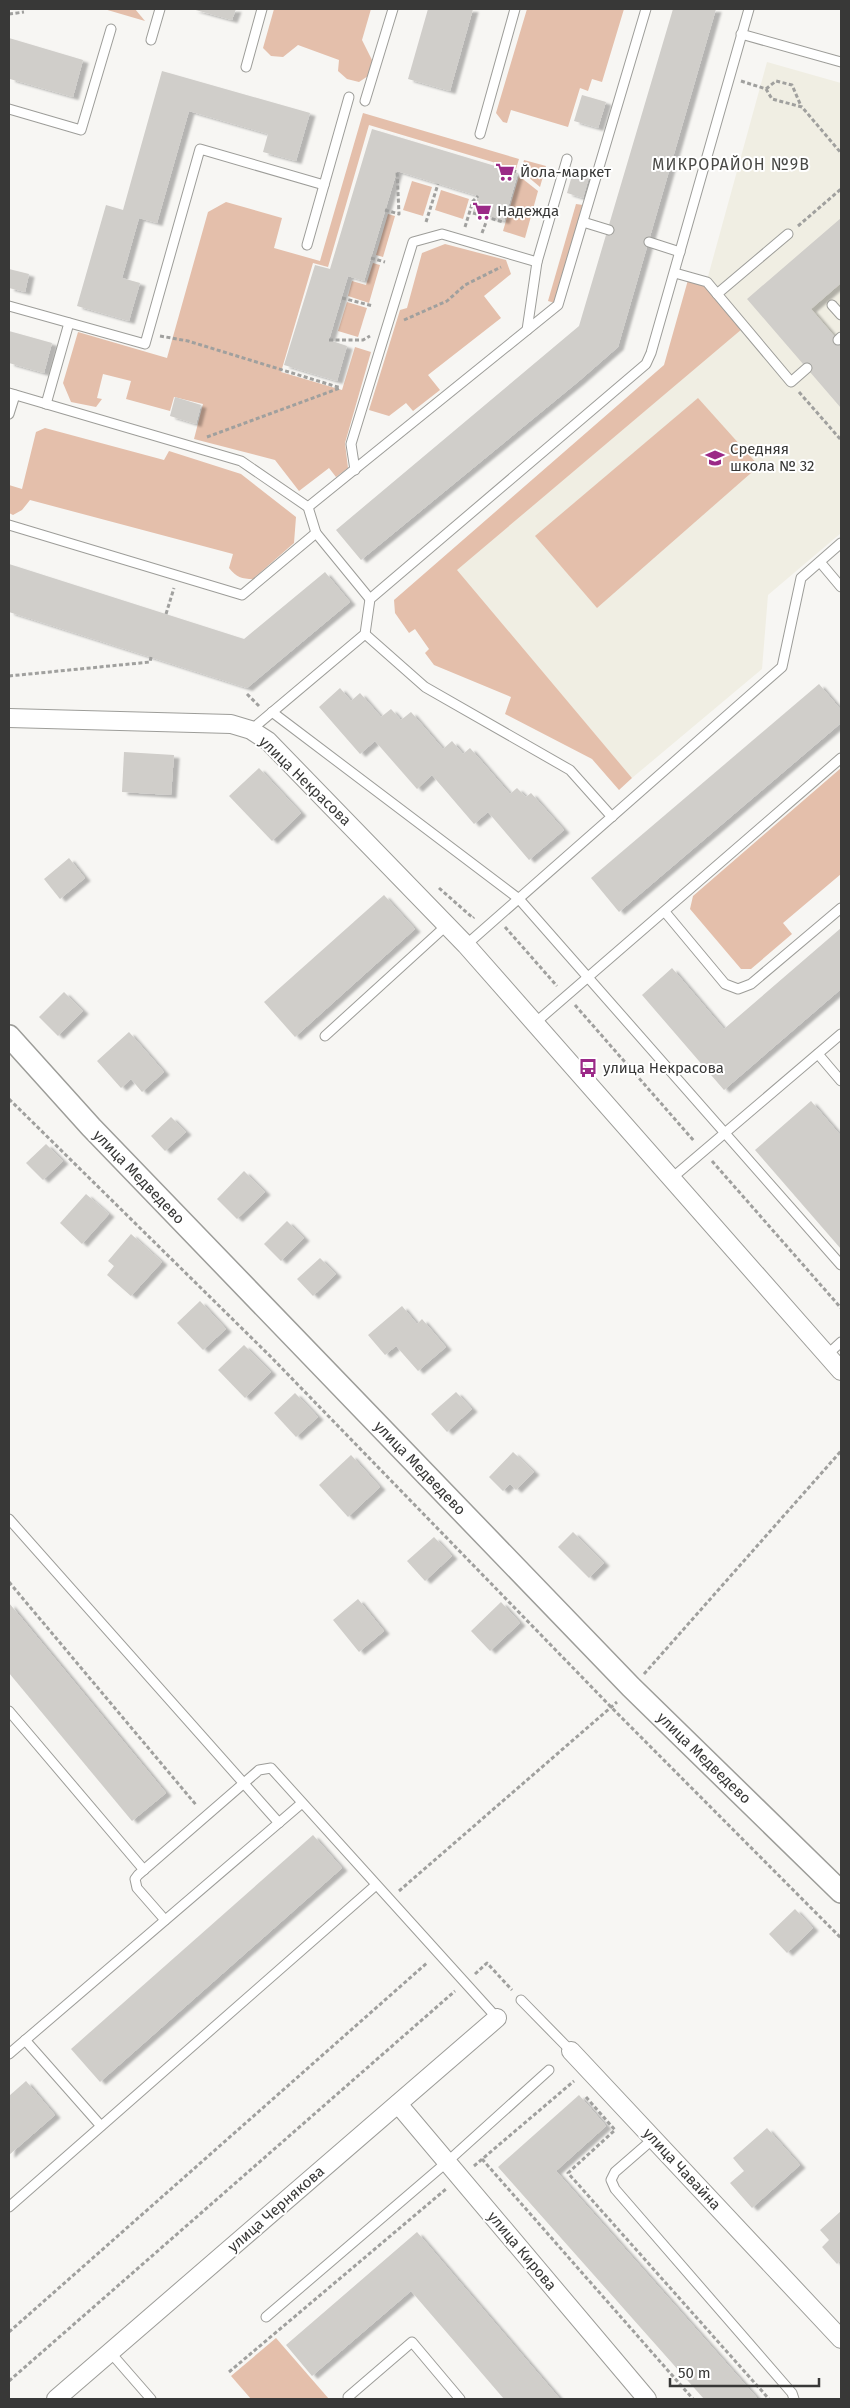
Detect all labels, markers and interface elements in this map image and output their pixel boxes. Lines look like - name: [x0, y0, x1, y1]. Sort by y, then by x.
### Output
- district label: МИКРОРАЙОН №9В: [652, 155, 810, 174]
- supermarket icon: Йола-маркет: [494, 161, 516, 183]
- place label: Йола-маркет: [520, 163, 611, 181]
- supermarket icon: Надежда: [471, 200, 493, 222]
- place label: Надежда: [497, 202, 559, 220]
- place label: Средняя школа № 32: [730, 440, 815, 475]
- school or university icon: Средняя школа № 32: [704, 447, 726, 469]
- street label: улица Некрасова: [255, 733, 355, 829]
- bus stop icon: улица Некрасова: [577, 1057, 599, 1079]
- place label: улица Некрасова: [603, 1059, 724, 1077]
- street label: улица Медведево: [89, 1126, 189, 1228]
- street label: улица Медведево: [370, 1417, 470, 1519]
- street label: улица Медведево: [653, 1708, 755, 1808]
- street label: улица Чавайна: [639, 2124, 725, 2214]
- street label: улица Чернякова: [224, 2162, 328, 2256]
- street label: улица Кирова: [484, 2208, 560, 2294]
- scale bar: [670, 2356, 819, 2388]
- text: 50 m: [678, 2364, 711, 2382]

